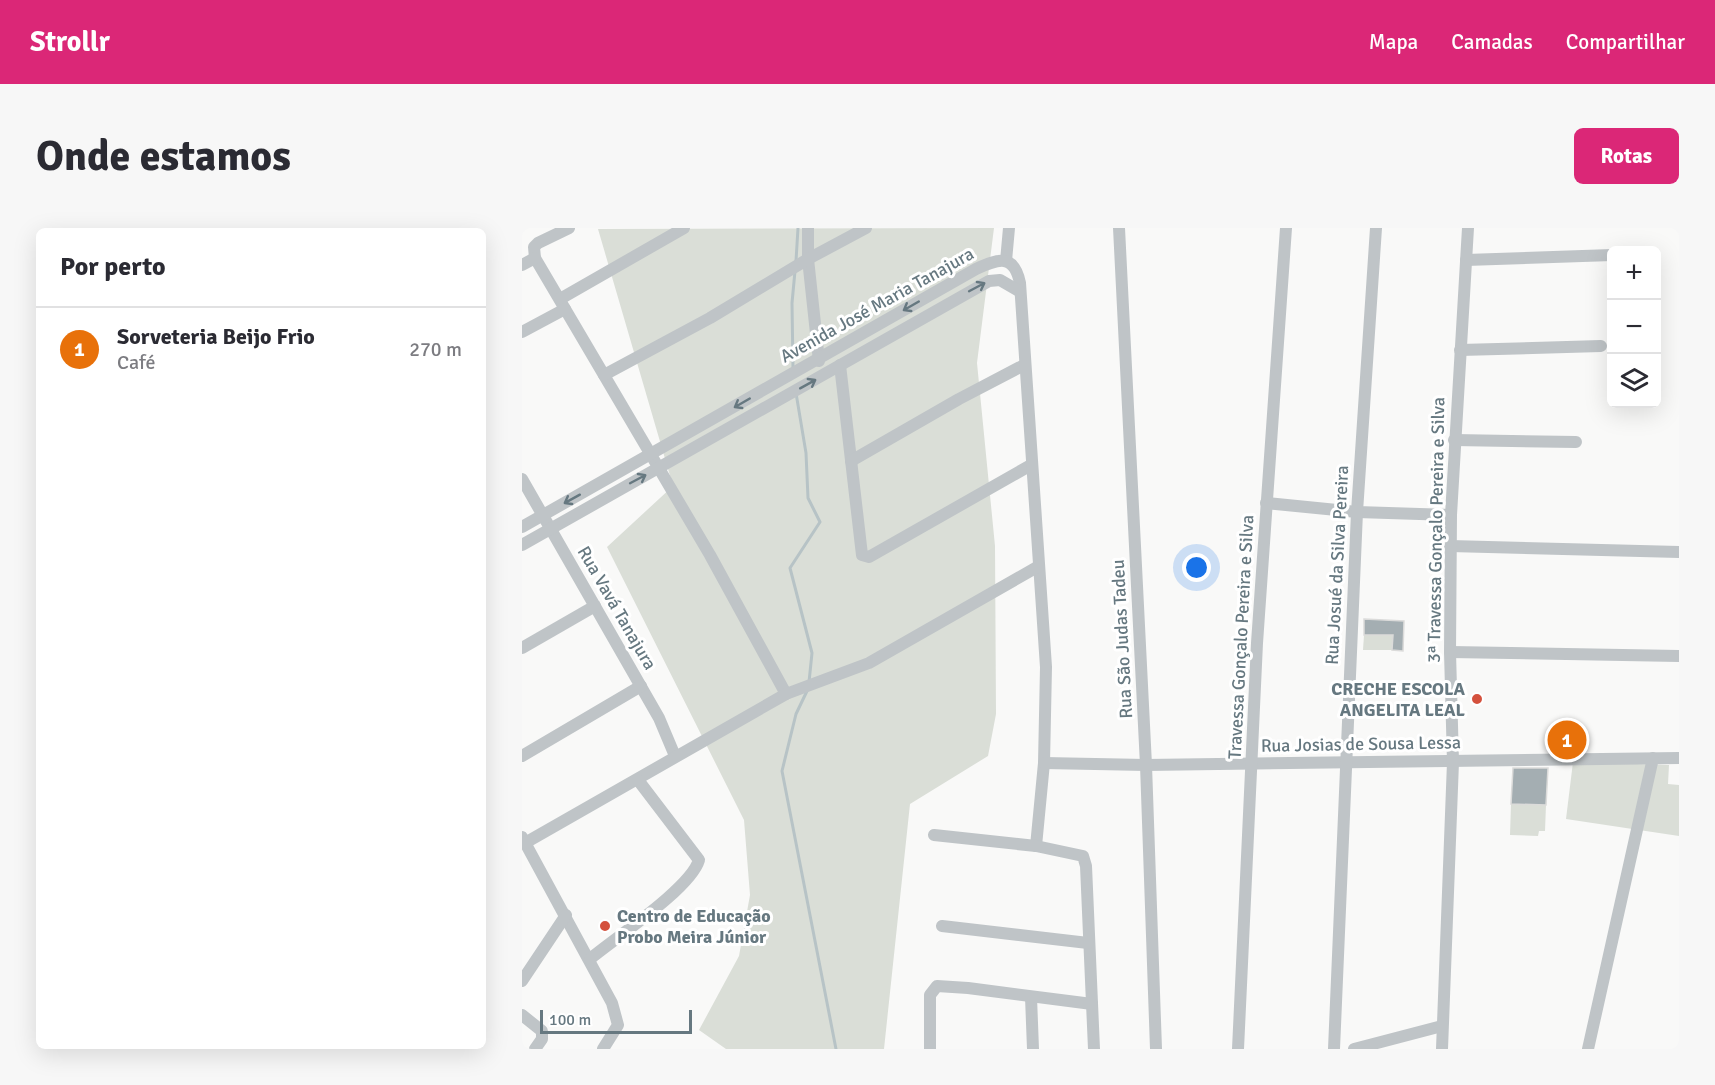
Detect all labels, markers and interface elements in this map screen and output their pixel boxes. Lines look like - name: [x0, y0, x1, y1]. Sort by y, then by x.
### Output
- text: Strollr: [30, 25, 110, 59]
- text: Mapa: [1369, 29, 1418, 55]
- text: Camadas: [1451, 29, 1533, 55]
- text: Compartilhar: [1566, 29, 1685, 55]
- button: Rotas: [1574, 128, 1679, 184]
- text: Onde estamos: [36, 131, 291, 182]
- street label: Avenida José Maria Tanajura: [776, 243, 978, 367]
- map controls: [1607, 246, 1661, 408]
- button: +: [1607, 246, 1661, 300]
- text: Por perto: [60, 251, 166, 283]
- one-way arrow: [968, 281, 986, 292]
- button: −: [1607, 300, 1661, 354]
- one-way arrow: [903, 301, 920, 313]
- text: Sorveteria Beijo Frio: [117, 323, 315, 350]
- text: 1: [74, 337, 85, 362]
- text: 270 m: [409, 337, 462, 362]
- text: Café: [117, 350, 156, 375]
- button: layers: [1607, 354, 1661, 408]
- one-way arrow: [799, 377, 816, 389]
- one-way arrow: [734, 397, 751, 409]
- street label: 3ª Travessa Gonçalo Pereira e Silva: [1423, 397, 1449, 663]
- street label: Rua Josué da Silva Pereira: [1321, 465, 1353, 665]
- one-way arrow: [629, 473, 646, 485]
- one-way arrow: [564, 493, 581, 505]
- street label: Travessa Gonçalo Pereira e Silva: [1224, 514, 1258, 760]
- street label: Rua Vavá Tanajura: [573, 542, 661, 674]
- your location: [1182, 553, 1211, 582]
- street label: Rua São Judas Tadeu: [1107, 559, 1137, 719]
- place label: CRECHE ESCOLA ANGELITA LEAL: [1331, 678, 1466, 721]
- marker: CRECHE ESCOLA ANGELITA LEAL: [1470, 692, 1484, 706]
- pin: 1: [1548, 718, 1586, 762]
- street label: Rua Josias de Sousa Lessa: [1261, 731, 1461, 757]
- place label: Centro de Educação Probo Meira Júnior: [617, 905, 771, 948]
- marker: Centro de Educação Probo Meira Júnior: [598, 919, 612, 933]
- scale bar: [540, 1007, 692, 1034]
- text: 100 m: [549, 1010, 591, 1030]

